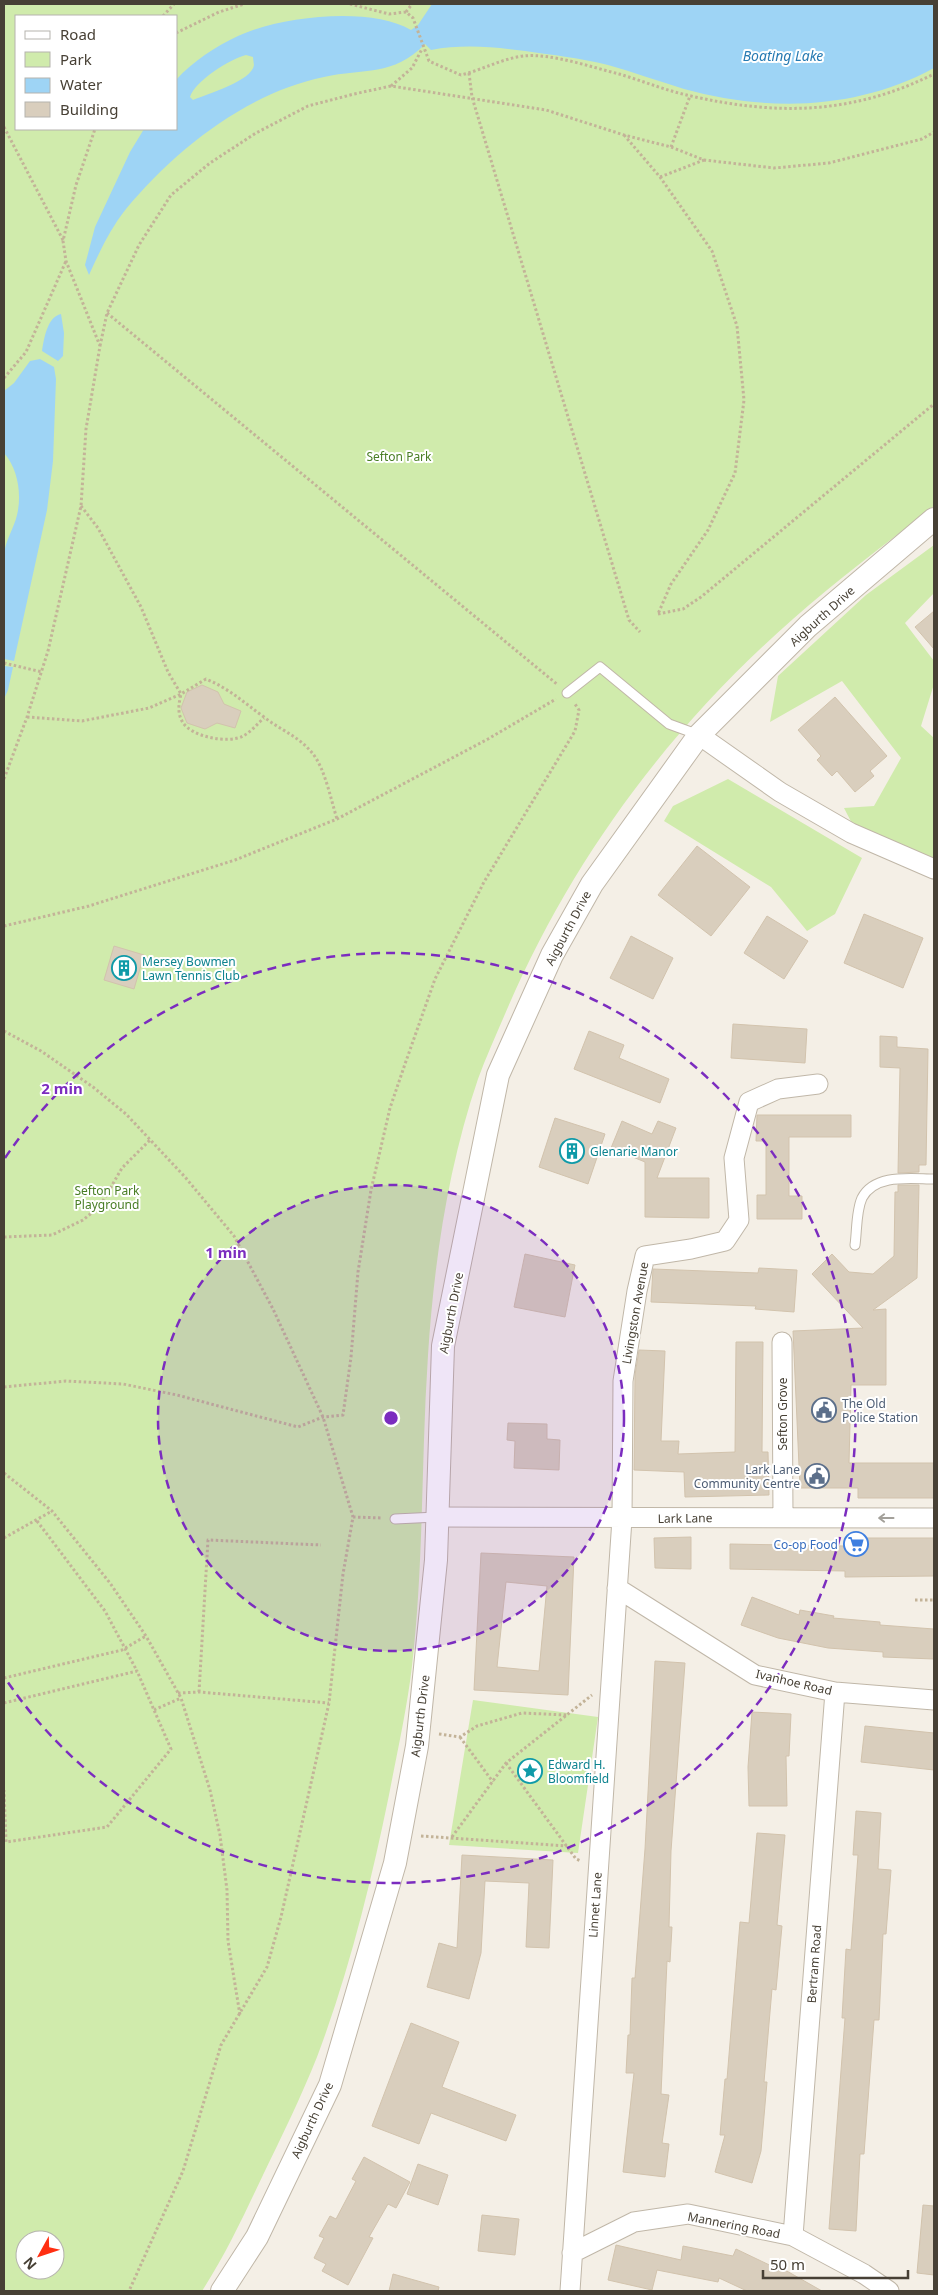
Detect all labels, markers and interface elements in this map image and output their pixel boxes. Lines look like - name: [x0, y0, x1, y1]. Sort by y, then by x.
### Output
- legend: [15, 15, 178, 130]
- text: Road: [60, 24, 96, 44]
- water label: Boating Lake: [743, 46, 823, 65]
- text: Park: [60, 49, 92, 69]
- text: Water: [60, 74, 102, 94]
- text: Building: [60, 99, 118, 119]
- park label: Sefton Park: [367, 448, 432, 465]
- street label: Aigburth Drive: [786, 582, 858, 650]
- street label: Aigburth Drive: [541, 887, 595, 968]
- place label: Mersey Bowmen Lawn Tennis Club: [142, 953, 240, 984]
- building icon: Mersey Bowmen Lawn Tennis Club: [111, 955, 137, 981]
- text: 2 min: [41, 1078, 83, 1098]
- building icon: Glenarie Manor: [559, 1138, 585, 1164]
- place label: Glenarie Manor: [590, 1143, 678, 1160]
- park label: Sefton Park Playground: [75, 1182, 140, 1213]
- text: 1 min: [205, 1242, 247, 1262]
- street label: Livingston Avenue: [618, 1260, 652, 1365]
- street label: Aigburth Drive: [435, 1271, 467, 1355]
- street label: Sefton Grove: [774, 1377, 791, 1450]
- place label: The Old Police Station: [842, 1395, 918, 1426]
- public building icon: The Old Police Station: [811, 1397, 837, 1423]
- centre of rings: [382, 1409, 400, 1427]
- place label: Lark Lane Community Centre: [694, 1461, 800, 1492]
- public building icon: Lark Lane Community Centre: [804, 1463, 830, 1489]
- street label: Lark Lane: [657, 1509, 713, 1527]
- one-way arrow: [878, 1513, 894, 1523]
- supermarket icon: Co-op Food: [843, 1531, 869, 1557]
- place label: Co-op Food: [773, 1536, 838, 1553]
- street label: Ivanhoe Road: [754, 1665, 834, 1699]
- street label: Aigburth Drive: [407, 1674, 433, 1758]
- place label: Edward H. Bloomfield: [548, 1756, 609, 1787]
- place icon: Edward H. Bloomfield: [517, 1758, 543, 1784]
- street label: Linnet Lane: [584, 1871, 606, 1938]
- street label: Bertram Road: [803, 1924, 825, 2004]
- street label: Aigburth Drive: [287, 2079, 337, 2161]
- street label: Mannering Road: [686, 2208, 782, 2242]
- north arrow: [15, 2230, 65, 2280]
- scale bar: [763, 2248, 908, 2280]
- text: N: [19, 2253, 41, 2274]
- text: 50 m: [770, 2254, 805, 2274]

